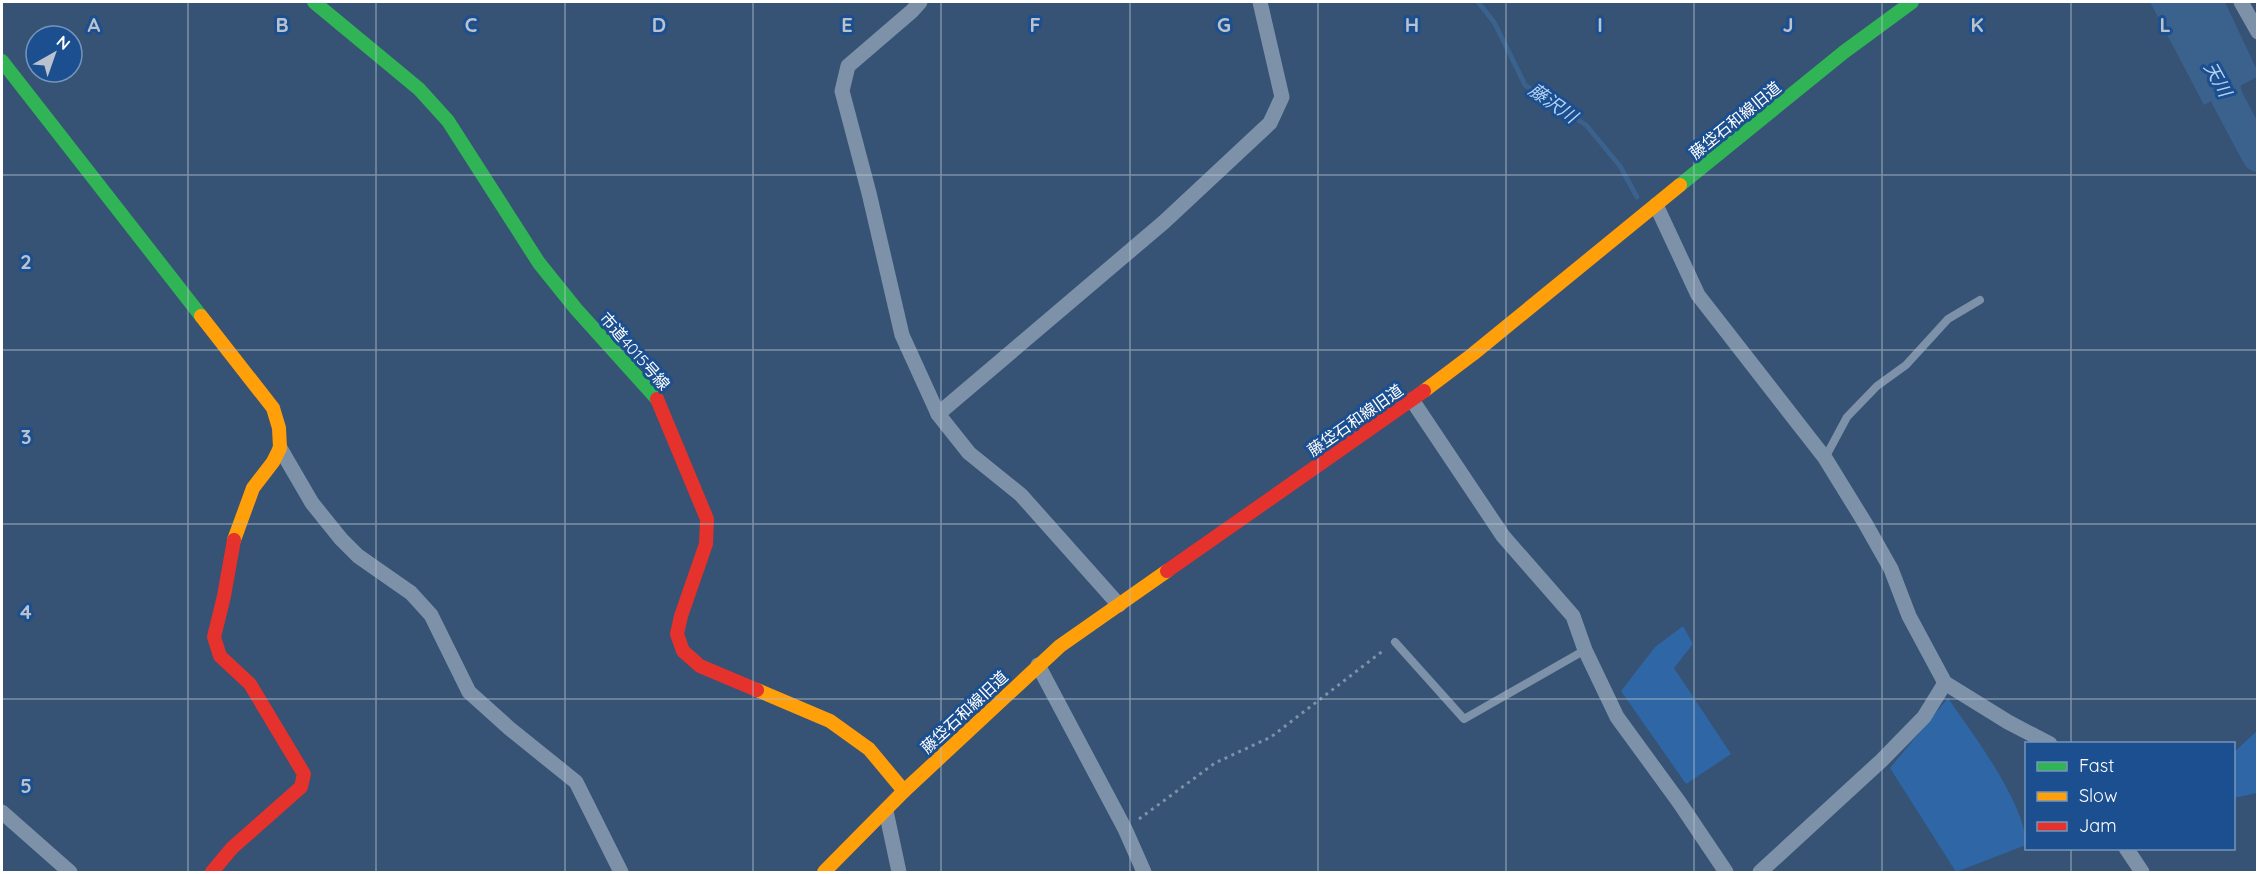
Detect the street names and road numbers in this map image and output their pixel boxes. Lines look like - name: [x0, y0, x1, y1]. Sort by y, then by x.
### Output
- street label: 藤垈石和線旧道: [1685, 77, 1785, 163]
- street label: 市道4015号線: [596, 308, 674, 394]
- street label: 藤垈石和線旧道: [1303, 380, 1407, 460]
- street label: 藤垈石和線旧道: [916, 666, 1012, 758]

